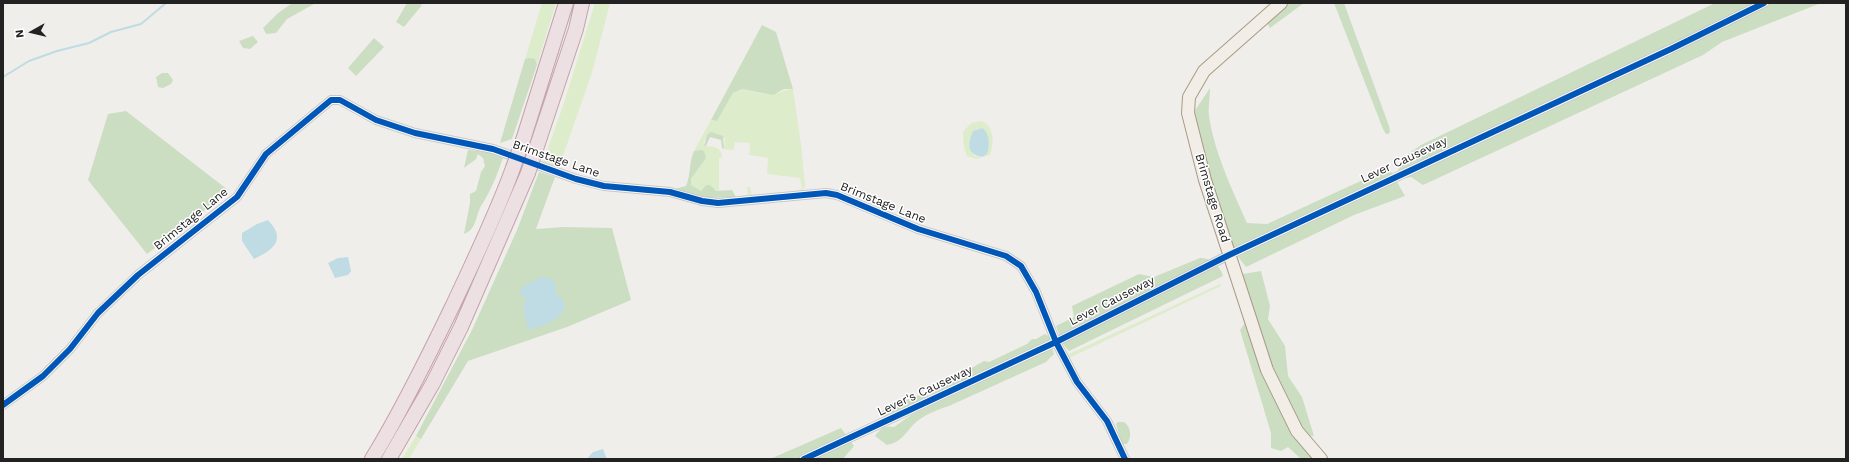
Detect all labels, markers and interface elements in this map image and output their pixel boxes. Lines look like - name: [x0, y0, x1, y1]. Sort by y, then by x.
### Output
- north arrow: [12, 12, 52, 52]
- text: N: [13, 29, 27, 39]
- street label: Lever Causeway: [1358, 134, 1450, 186]
- street label: Brimstage Lane: [511, 137, 601, 181]
- street label: Brimstage Road: [1192, 152, 1232, 244]
- street label: Brimstage Lane: [838, 179, 928, 227]
- street label: Brimstage Lane: [151, 185, 231, 253]
- street label: Lever Causeway: [1067, 273, 1157, 329]
- street label: Lever's Causeway: [875, 363, 975, 419]

